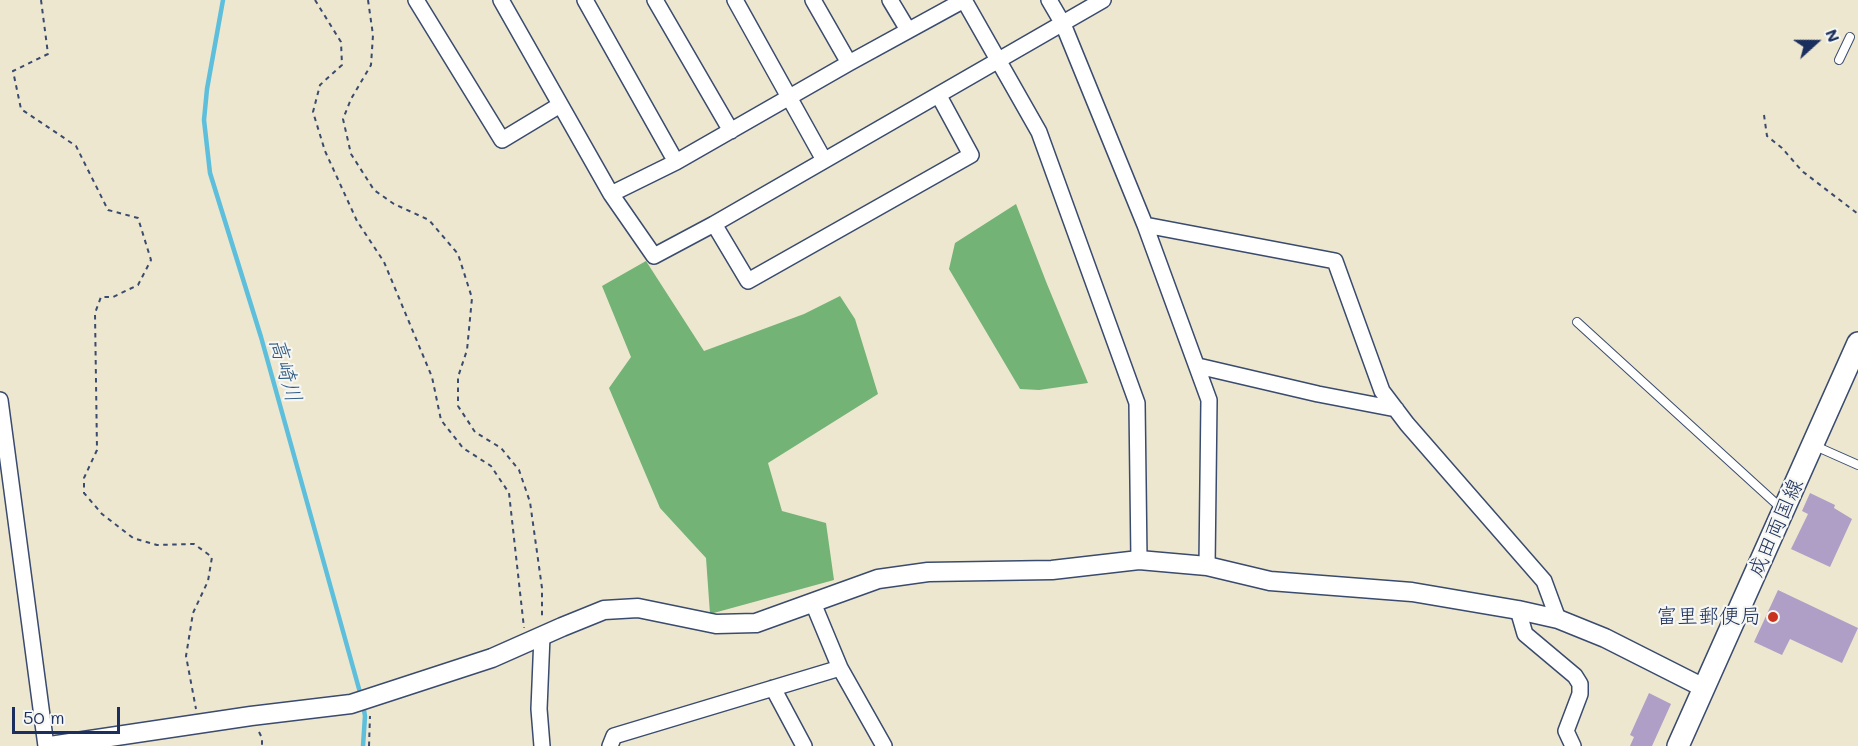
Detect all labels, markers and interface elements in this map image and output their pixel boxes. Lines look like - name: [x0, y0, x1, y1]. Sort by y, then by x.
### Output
- north arrow: [1786, 12, 1846, 72]
- text: N: [1821, 26, 1845, 45]
- water label: 高崎川: [263, 335, 307, 405]
- street label: 成田両国線: [1743, 475, 1809, 581]
- place label: 富里郵便局: [1656, 604, 1761, 630]
- marker: 富里郵便局: [1766, 610, 1780, 624]
- scale bar: [15, 695, 123, 733]
- text: 50 m: [23, 705, 65, 729]

